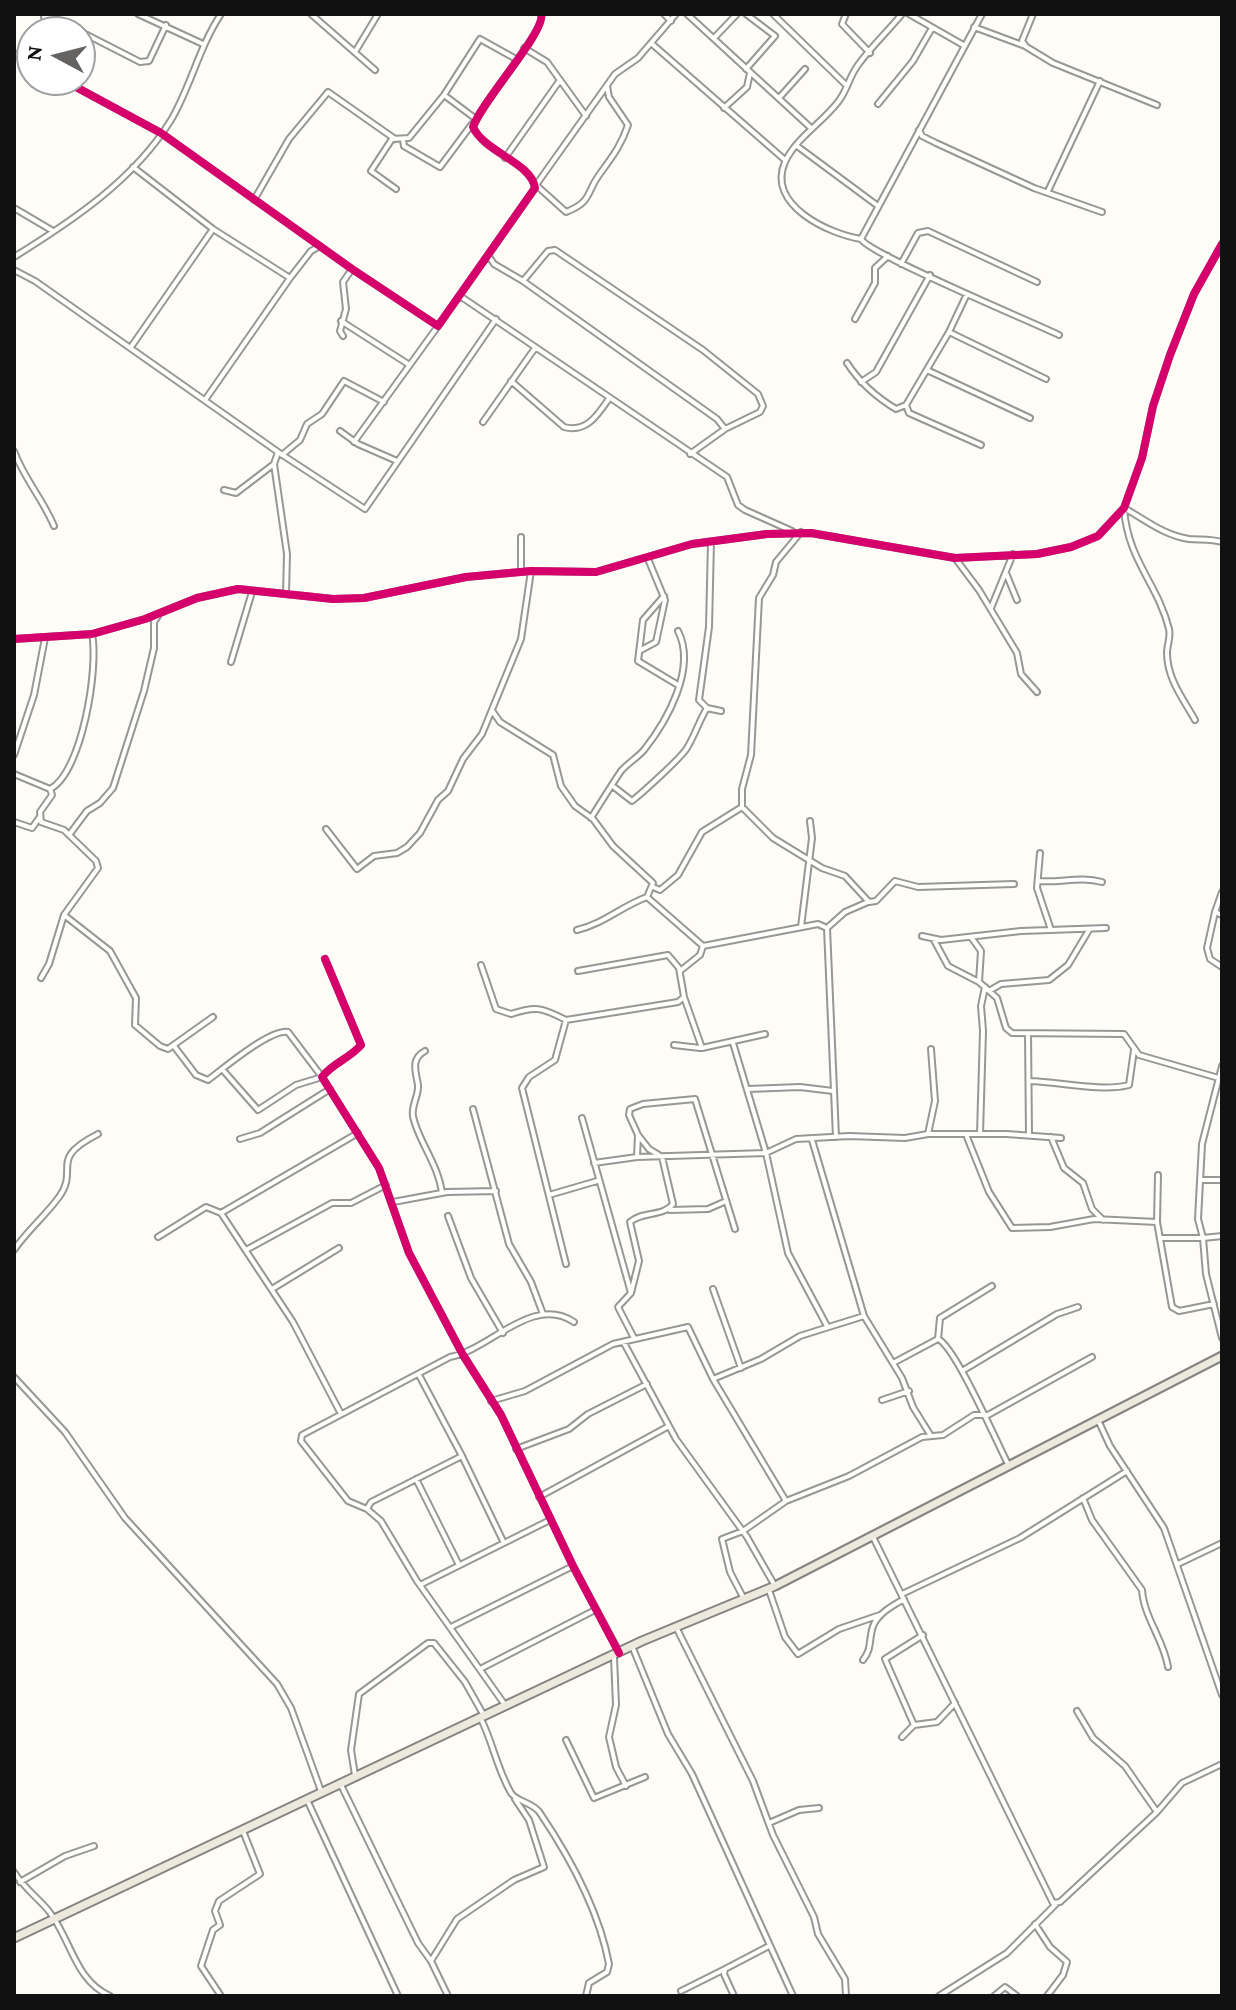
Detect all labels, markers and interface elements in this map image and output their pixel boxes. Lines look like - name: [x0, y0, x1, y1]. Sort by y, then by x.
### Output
- north arrow: [16, 16, 96, 96]
- text: N: [20, 44, 47, 62]

